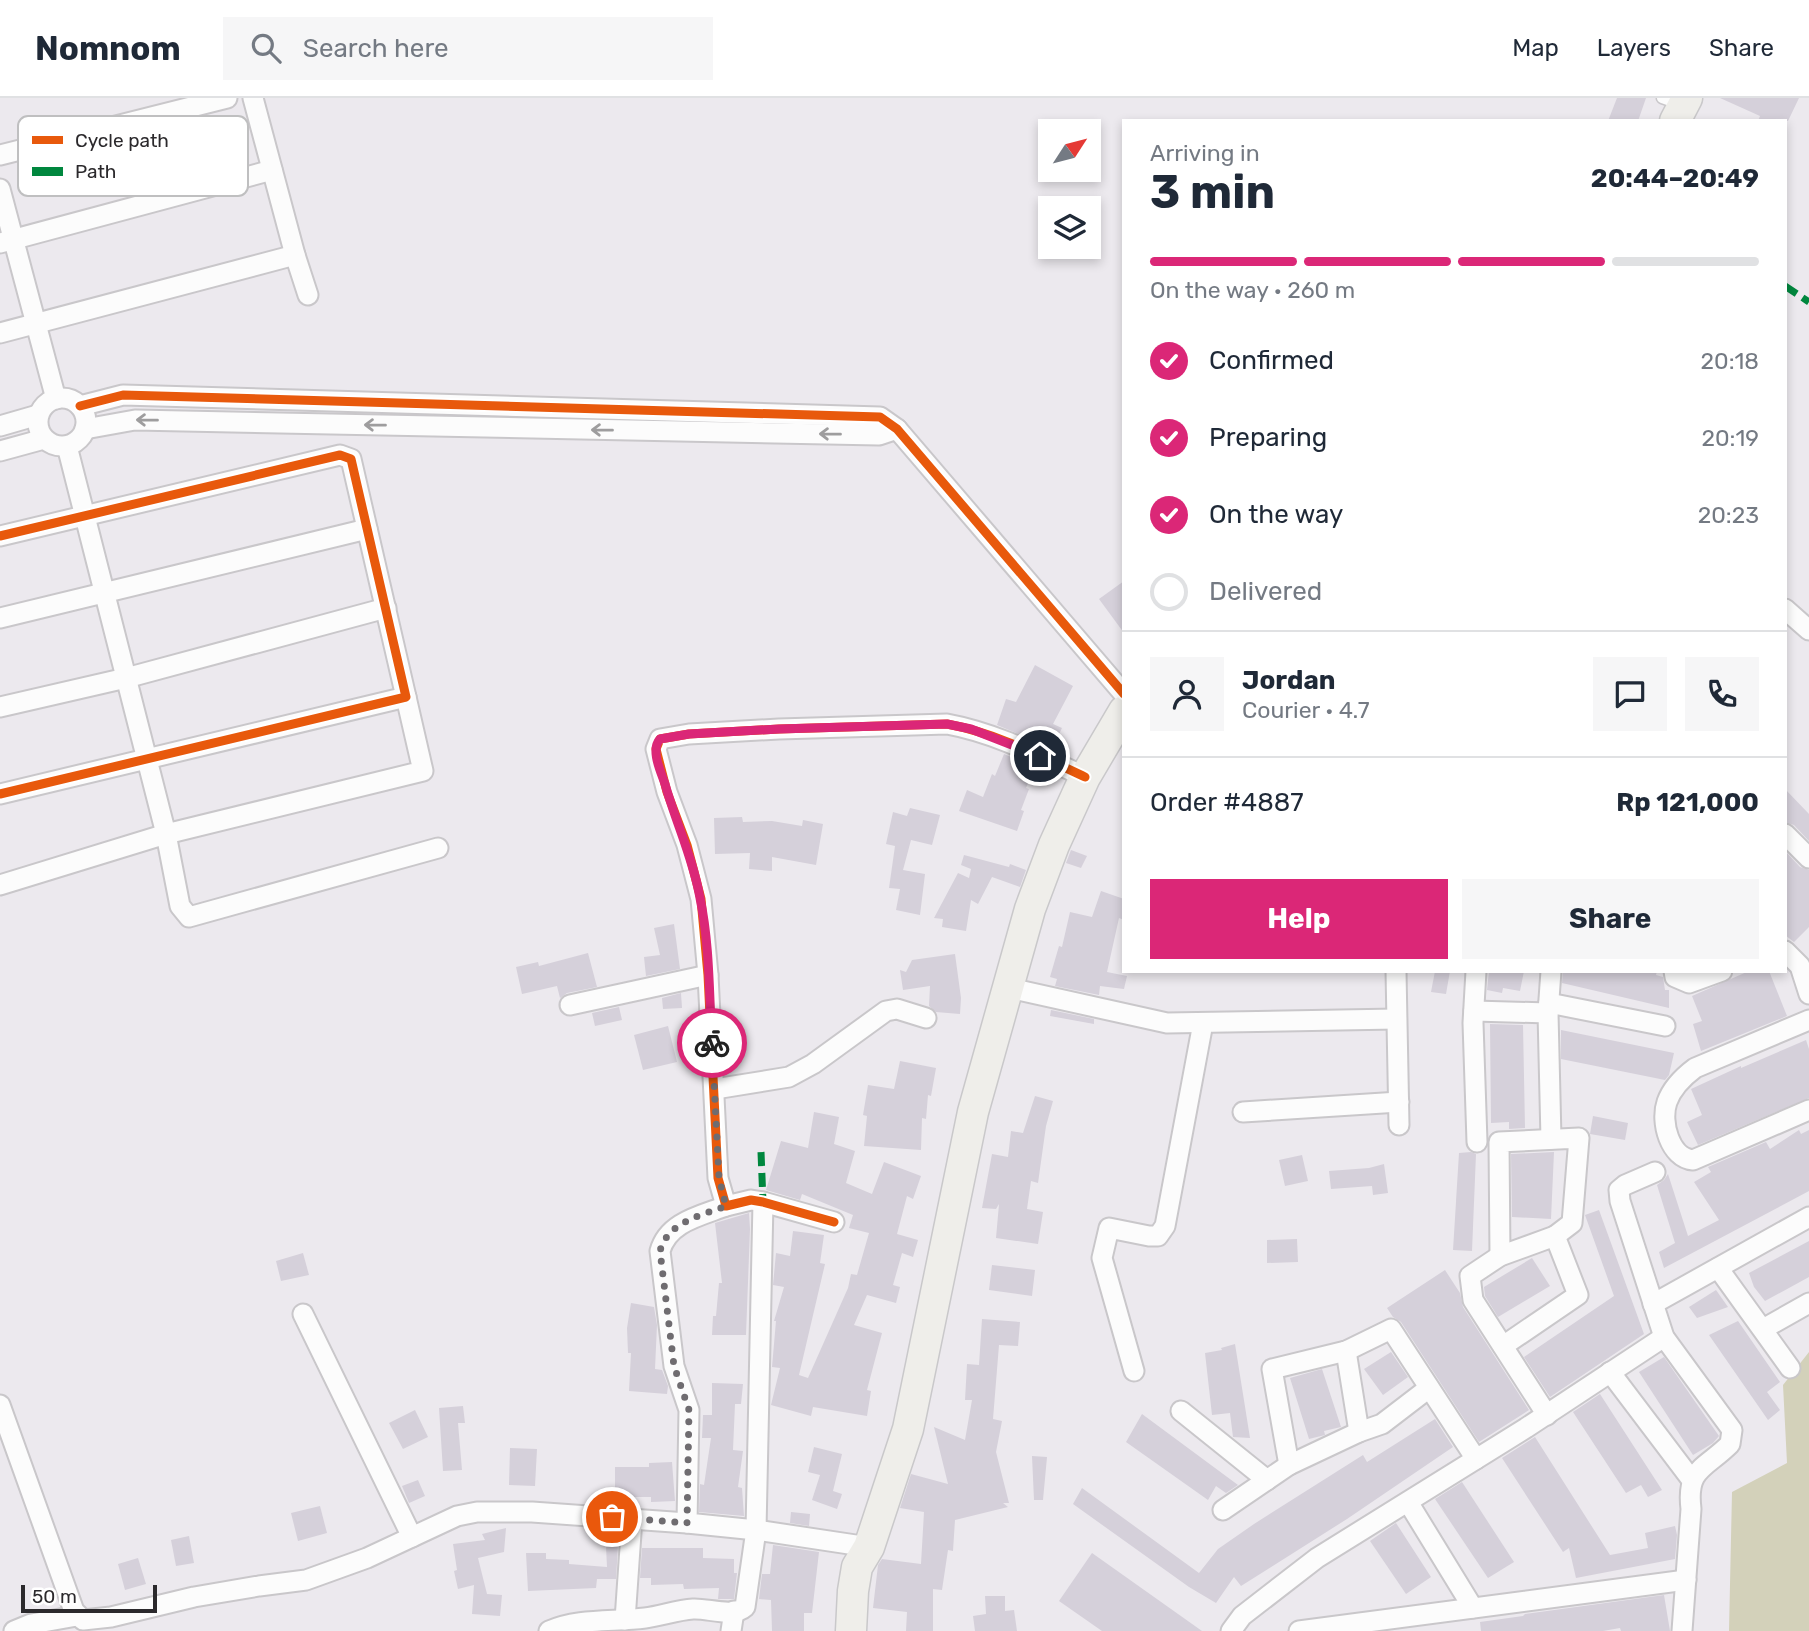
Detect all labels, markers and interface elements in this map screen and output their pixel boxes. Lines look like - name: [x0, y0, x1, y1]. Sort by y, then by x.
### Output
- search box: [223, 17, 713, 80]
- text: Nomnom: [35, 29, 181, 68]
- icon: search: [247, 29, 285, 67]
- text: Search here: [303, 33, 449, 64]
- text: Map: [1512, 34, 1559, 62]
- text: Layers: [1597, 34, 1671, 62]
- text: Share: [1709, 34, 1774, 62]
- legend: [18, 116, 248, 196]
- north arrow: [1038, 119, 1101, 182]
- map controls: [1038, 119, 1101, 259]
- text: Cycle path: [75, 129, 169, 152]
- text: Arriving in: [1150, 139, 1260, 167]
- text: Path: [75, 160, 116, 183]
- text: 20:44–20:49: [1591, 163, 1759, 194]
- text: 3 min: [1150, 165, 1275, 220]
- button: layers: [1038, 196, 1101, 259]
- text: On the way · 260 m: [1150, 276, 1355, 304]
- icon: check: [1150, 342, 1188, 380]
- text: Confirmed: [1209, 345, 1334, 376]
- text: 20:18: [1701, 347, 1759, 375]
- one-way arrow: [136, 413, 159, 427]
- one-way arrow: [364, 418, 387, 431]
- icon: check: [1150, 419, 1188, 457]
- text: Preparing: [1209, 422, 1327, 453]
- one-way arrow: [591, 423, 614, 436]
- text: 20:19: [1702, 424, 1759, 452]
- one-way arrow: [819, 428, 842, 441]
- icon: check: [1150, 496, 1188, 534]
- text: On the way: [1209, 499, 1343, 530]
- text: 20:23: [1698, 501, 1759, 529]
- text: Delivered: [1209, 576, 1322, 607]
- button: person: [1150, 657, 1224, 731]
- button: chat: [1593, 657, 1667, 731]
- button: phone: [1685, 657, 1759, 731]
- text: Jordan: [1242, 665, 1335, 696]
- text: Courier · 4.7: [1242, 696, 1369, 724]
- pin: [1010, 726, 1070, 786]
- icon: home: [1021, 737, 1059, 775]
- text: Order #4887: [1150, 787, 1304, 818]
- text: Rp 121,000: [1616, 787, 1759, 818]
- button: Help: [1150, 879, 1448, 959]
- button: Share: [1462, 879, 1759, 959]
- courier: [677, 1008, 747, 1078]
- icon: bike: [693, 1024, 731, 1062]
- pin: [582, 1487, 642, 1547]
- icon: bag: [593, 1498, 631, 1536]
- scale bar: [21, 1582, 158, 1614]
- text: 50 m: [32, 1585, 77, 1608]

